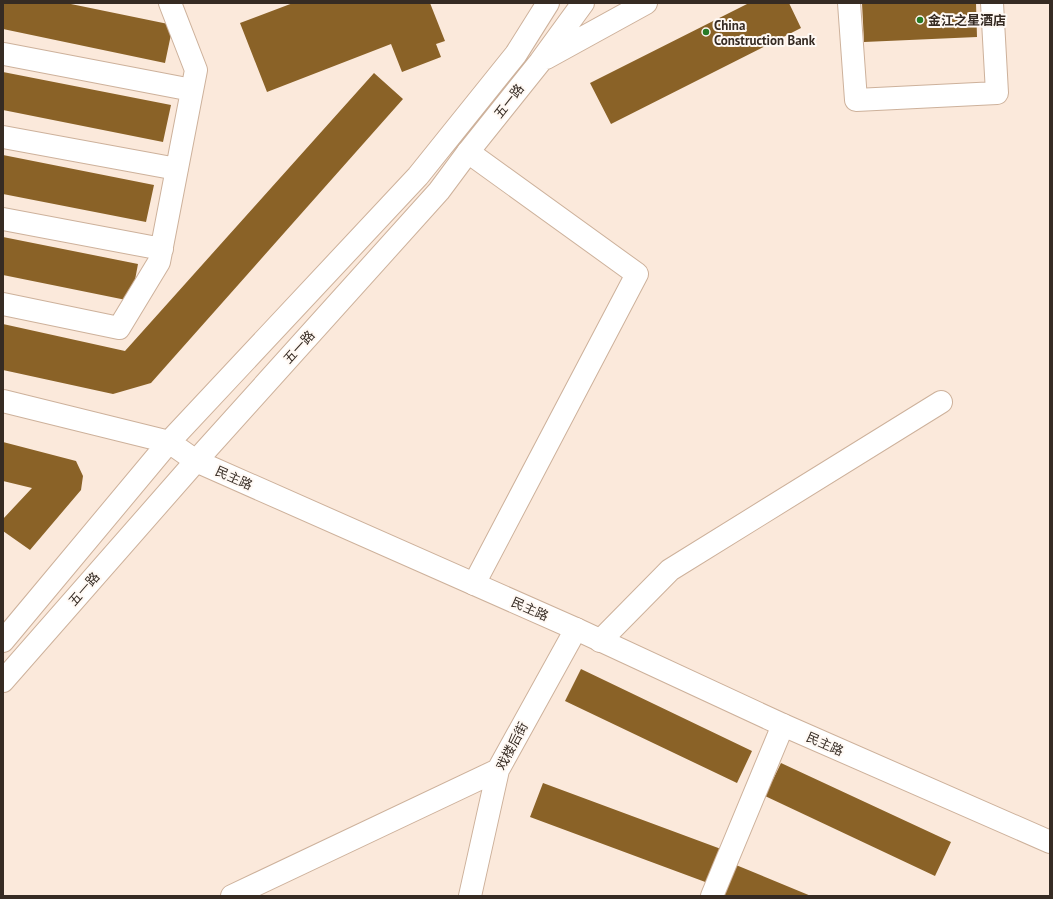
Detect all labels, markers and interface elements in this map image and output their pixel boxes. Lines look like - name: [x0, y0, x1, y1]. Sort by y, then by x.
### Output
- place label: 金江之星酒店: [928, 12, 1006, 29]
- marker: 金江之星酒店: [915, 15, 925, 25]
- place label: China Construction Bank: [714, 17, 816, 49]
- marker: China Construction Bank: [701, 27, 711, 37]
- street label: 五一路: [490, 80, 528, 122]
- street label: 五一路: [280, 327, 318, 367]
- street label: 民主路: [213, 462, 255, 494]
- street label: 五一路: [65, 569, 103, 609]
- street label: 民主路: [509, 593, 551, 625]
- street label: 戏楼后街: [492, 719, 532, 773]
- street label: 民主路: [804, 728, 846, 760]

